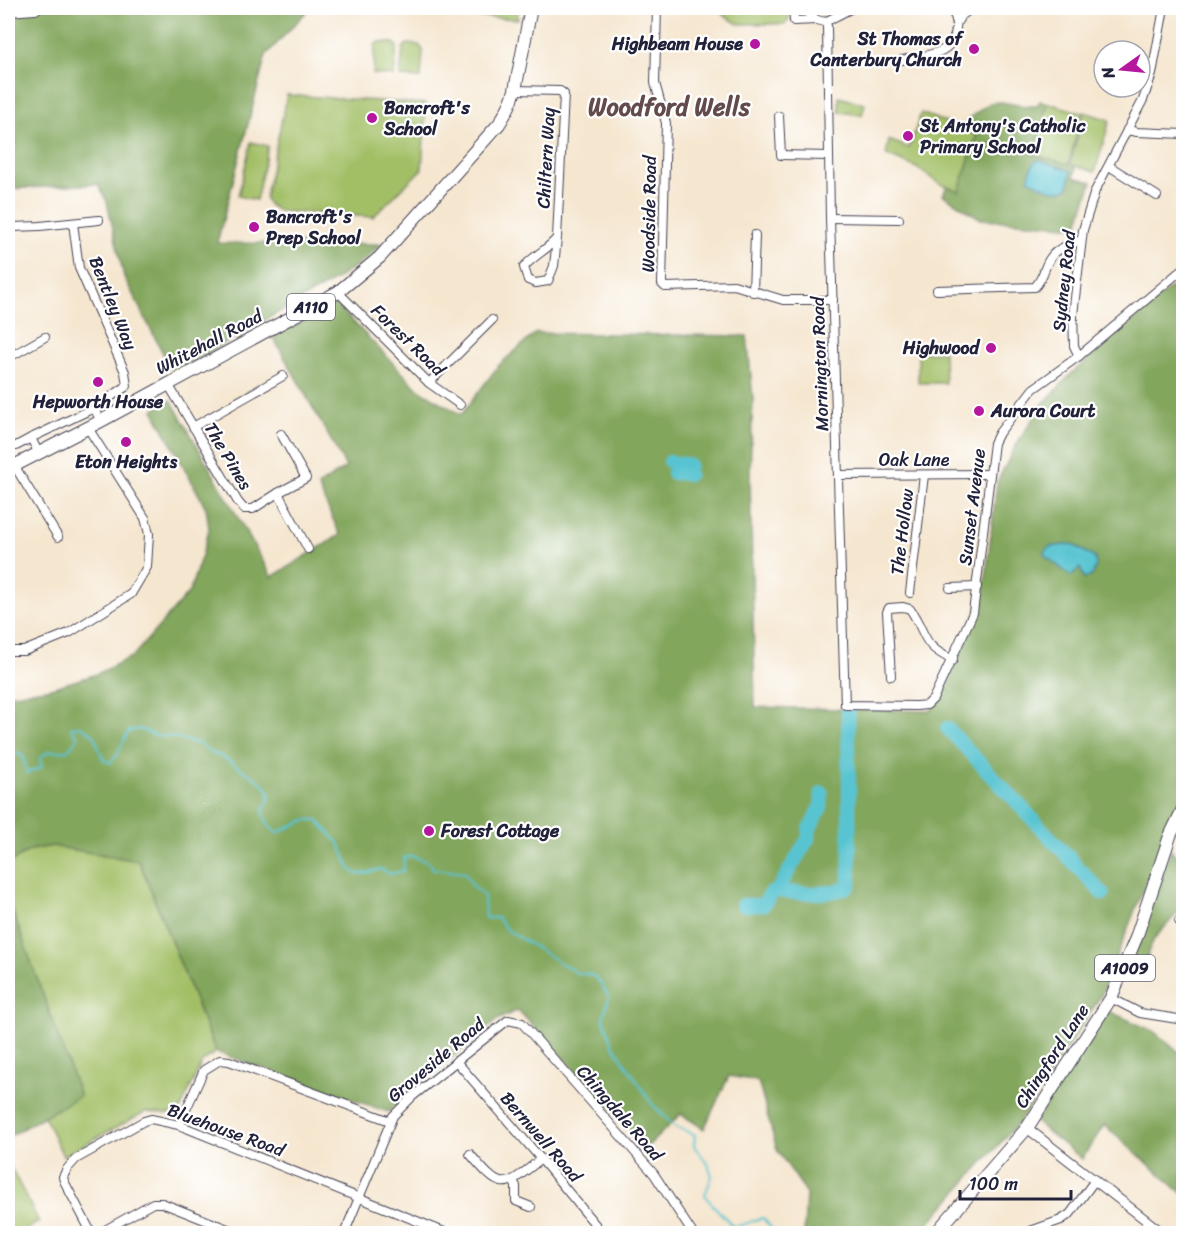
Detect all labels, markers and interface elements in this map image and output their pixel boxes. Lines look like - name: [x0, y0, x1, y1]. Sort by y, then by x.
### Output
- place label: St Thomas of Canterbury Church: [810, 23, 964, 76]
- place label: Highbeam House: [611, 28, 743, 60]
- marker: Highbeam House: [748, 37, 762, 51]
- north arrow: [1092, 39, 1152, 99]
- marker: St Thomas of Canterbury Church: [967, 42, 981, 56]
- text: N: [1092, 63, 1124, 83]
- district label: Woodford Wells: [588, 86, 751, 128]
- place label: Bancroft's School: [383, 92, 471, 145]
- street label: Chiltern Way: [527, 106, 565, 209]
- place label: St Antony's Catholic Primary School: [919, 110, 1086, 163]
- marker: Bancroft's School: [365, 111, 379, 125]
- marker: St Antony's Catholic Primary School: [901, 129, 915, 143]
- street label: Woodside Road: [632, 154, 666, 273]
- place label: Bancroft's Prep School: [266, 201, 362, 254]
- marker: Bancroft's Prep School: [247, 220, 261, 234]
- street label: Sydney Road: [1043, 227, 1085, 333]
- street label: Bentley Way: [80, 251, 147, 355]
- road number: A110: [287, 294, 335, 320]
- street label: Mornington Road: [802, 295, 838, 432]
- street label: Forest Road: [363, 296, 454, 385]
- street label: Whitehall Road: [150, 300, 270, 384]
- place label: Highwood: [902, 332, 981, 364]
- marker: Highwood: [984, 341, 998, 355]
- marker: Hepworth House: [91, 375, 105, 389]
- place label: Hepworth House: [32, 386, 164, 418]
- place label: Aurora Court: [990, 395, 1095, 427]
- marker: Aurora Court: [972, 404, 986, 418]
- street label: The Pines: [195, 416, 261, 497]
- marker: Eton Heights: [119, 435, 133, 449]
- street label: Oak Lane: [879, 444, 950, 476]
- place label: Eton Heights: [75, 446, 178, 478]
- street label: Sunset Avenue: [949, 447, 995, 567]
- street label: The Hollow: [881, 486, 923, 577]
- place label: Forest Cottage: [440, 815, 560, 847]
- marker: Forest Cottage: [422, 824, 436, 838]
- road number: A1009: [1095, 955, 1155, 981]
- street label: Chingford Lane: [1006, 997, 1098, 1115]
- street label: Groveside Road: [380, 1008, 493, 1111]
- street label: Chingdale Road: [569, 1057, 672, 1170]
- street label: Bernwell Road: [492, 1084, 591, 1191]
- street label: Bluehouse Road: [163, 1094, 291, 1167]
- scale bar: [960, 1163, 1071, 1201]
- text: 100 m: [969, 1168, 1018, 1200]

